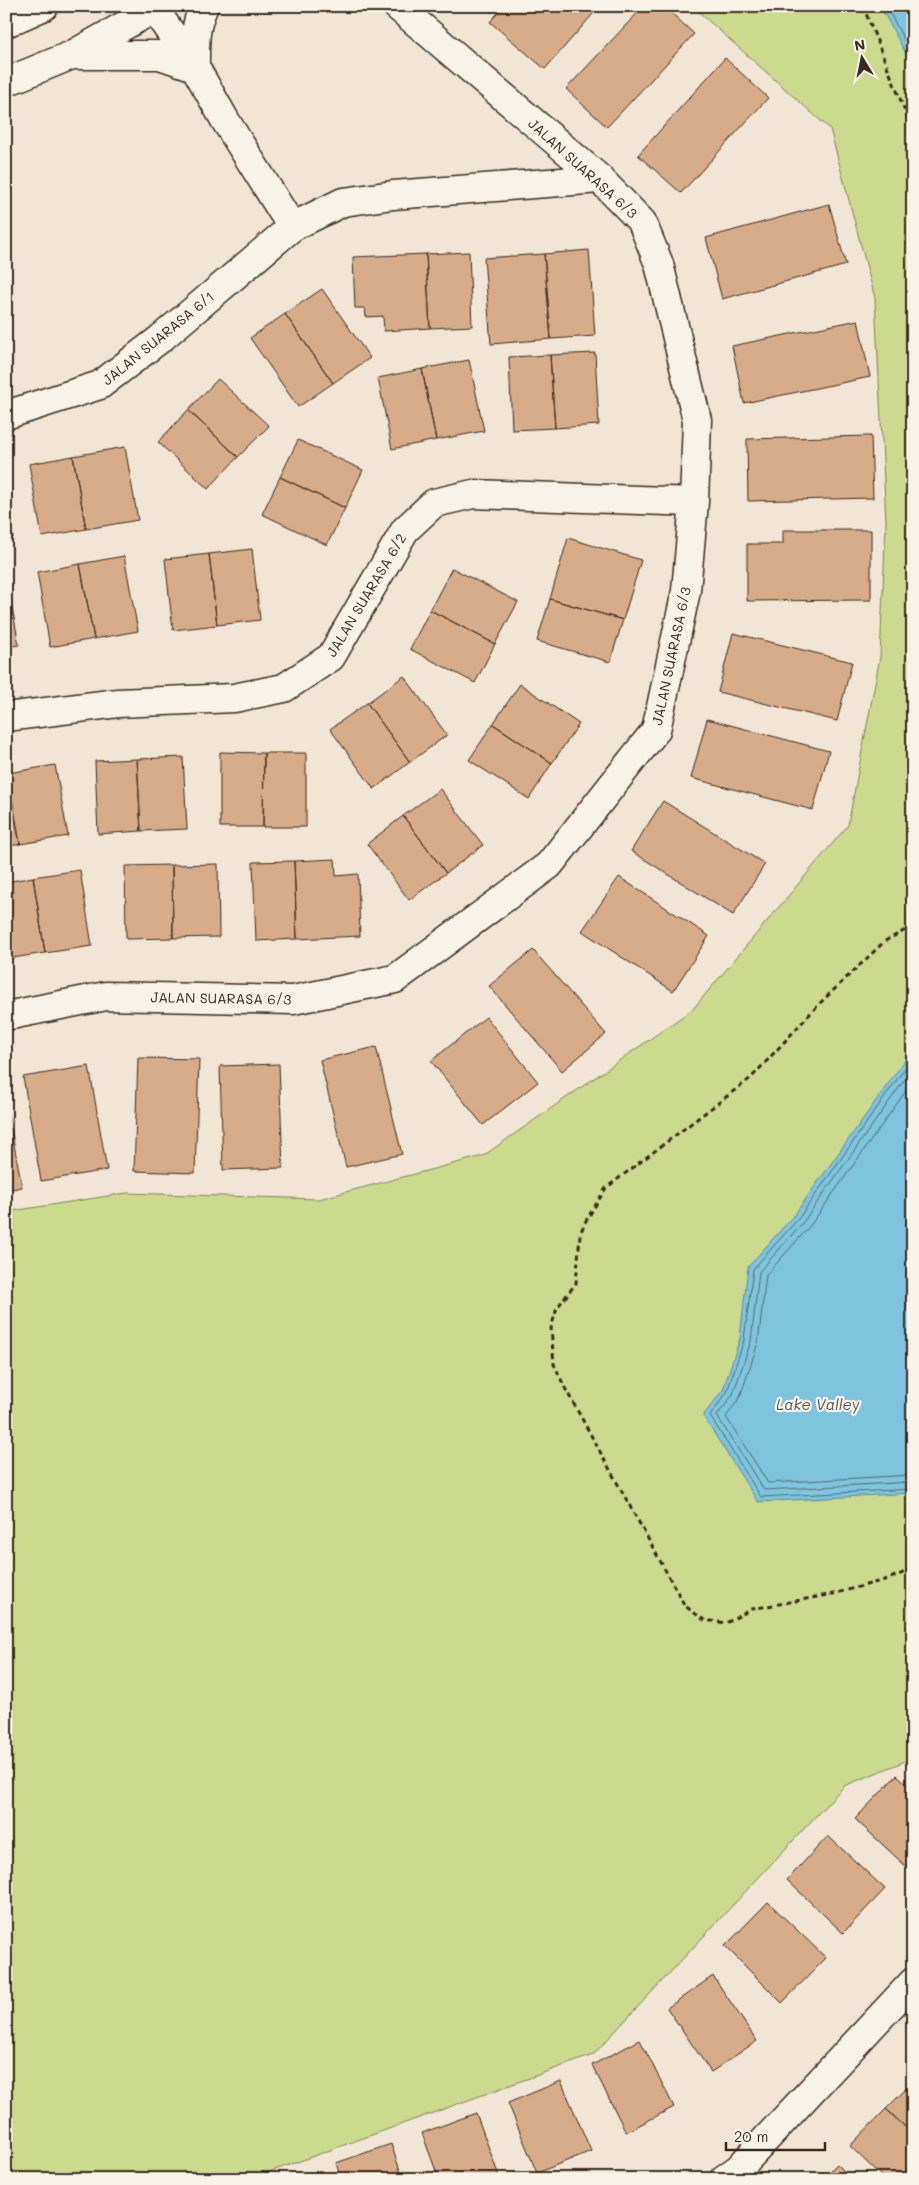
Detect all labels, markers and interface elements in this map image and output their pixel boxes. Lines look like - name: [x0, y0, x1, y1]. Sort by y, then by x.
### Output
- north arrow: [836, 32, 886, 82]
- text: N: [853, 34, 867, 55]
- street label: JALAN SUARASA 6/3: [524, 114, 642, 222]
- street label: JALAN SUARASA 6/1: [98, 287, 218, 389]
- street label: JALAN SUARASA 6/2: [322, 530, 410, 660]
- street label: JALAN SUARASA 6/3: [647, 585, 695, 727]
- street label: JALAN SUARASA 6/3: [150, 987, 292, 1009]
- water label: Lake Valley: [776, 1394, 860, 1414]
- scale bar: [726, 2120, 825, 2152]
- text: 20 m: [734, 2126, 768, 2146]

